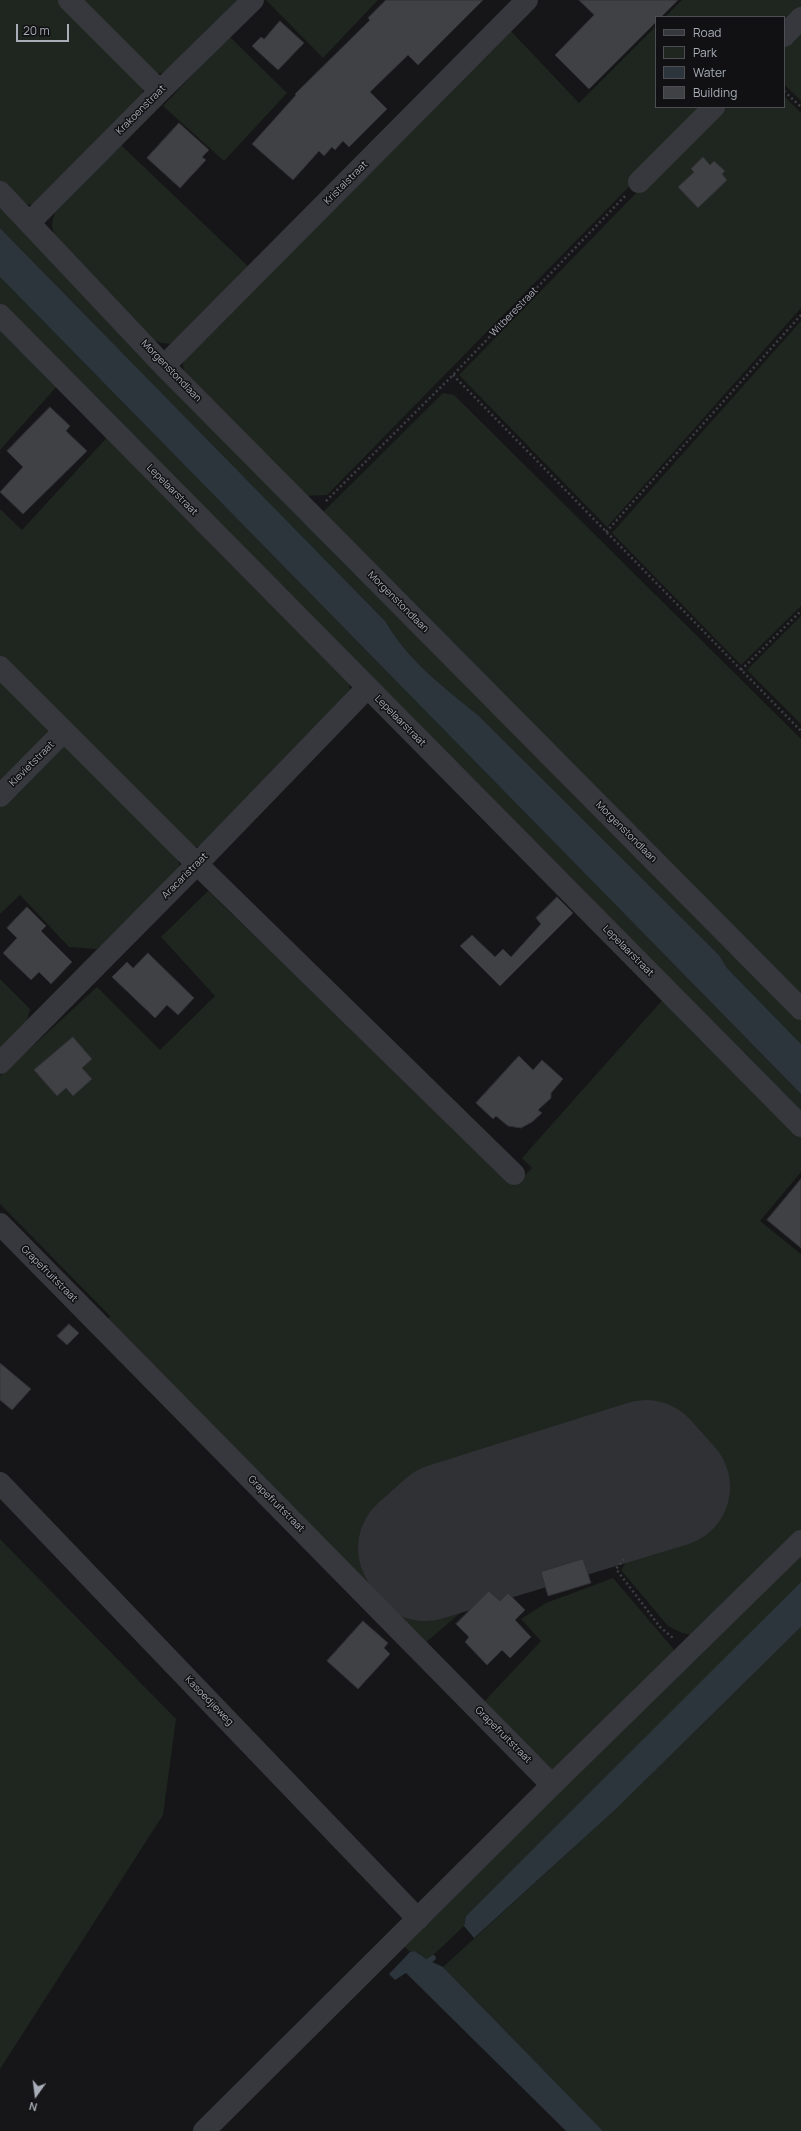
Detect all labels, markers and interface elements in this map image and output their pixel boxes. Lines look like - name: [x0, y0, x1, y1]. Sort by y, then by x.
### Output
- scale bar: [18, 16, 71, 42]
- legend: [655, 16, 785, 108]
- text: 20 m: [23, 22, 50, 39]
- text: Road: [693, 24, 721, 41]
- text: Park: [693, 44, 717, 61]
- text: Water: [693, 64, 726, 81]
- street label: Krakoenstraat: [114, 83, 168, 137]
- text: Building: [693, 84, 737, 101]
- street label: Kristalstraat: [322, 159, 370, 207]
- street label: Witberestraat: [487, 285, 541, 339]
- street label: Morgenstondlaan: [138, 338, 204, 404]
- street label: Lepelaarstraat: [144, 462, 200, 518]
- street label: Morgenstondlaan: [365, 569, 431, 635]
- street label: Lepelaarstraat: [372, 693, 428, 749]
- street label: Kievietstraat: [7, 739, 57, 789]
- street label: Morgenstondlaan: [593, 799, 659, 865]
- street label: Aracaristraat: [160, 851, 210, 901]
- street label: Lepelaarstraat: [600, 923, 656, 979]
- street label: Grapefruitstraat: [18, 1243, 80, 1305]
- street label: Grapefruitstraat: [245, 1473, 307, 1535]
- street label: Kasoedjieweg: [182, 1674, 236, 1728]
- street label: Grapefruitstraat: [472, 1704, 534, 1766]
- north arrow: [16, 2075, 56, 2115]
- text: N: [27, 2099, 39, 2115]

